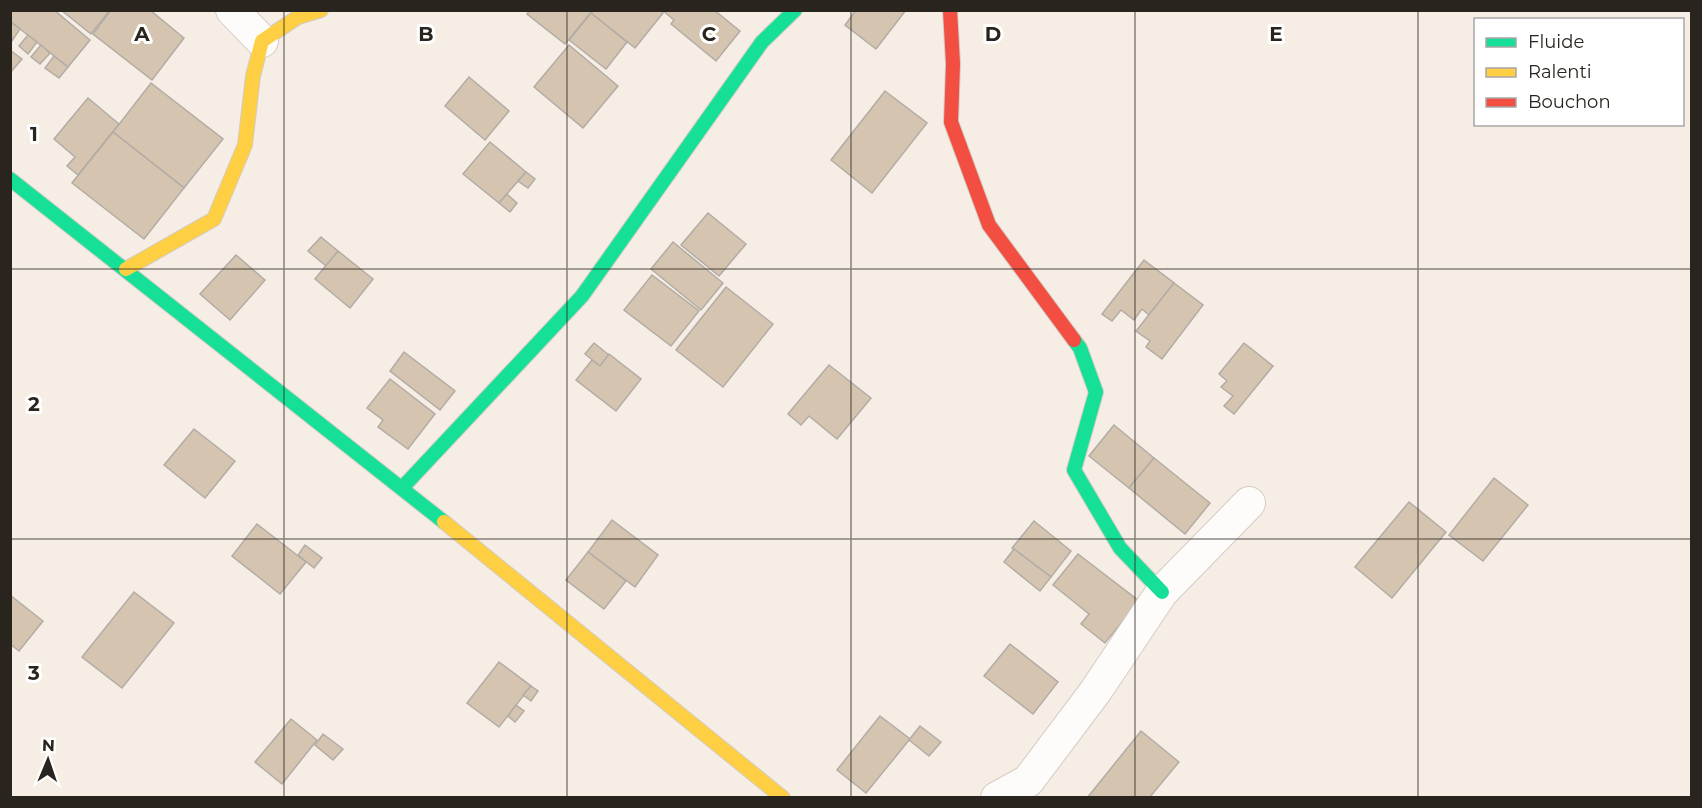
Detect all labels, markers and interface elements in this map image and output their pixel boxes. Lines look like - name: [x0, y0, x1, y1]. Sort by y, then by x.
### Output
- legend: [1474, 18, 1684, 126]
- text: A: [133, 22, 150, 46]
- text: B: [418, 22, 434, 46]
- text: C: [702, 22, 717, 46]
- text: D: [985, 22, 1001, 46]
- text: E: [1269, 22, 1283, 46]
- text: Fluide: [1528, 31, 1584, 53]
- text: Ralenti: [1528, 61, 1592, 83]
- text: Bouchon: [1528, 91, 1611, 113]
- text: 1: [30, 122, 38, 146]
- text: 2: [28, 392, 40, 416]
- text: 3: [27, 661, 40, 685]
- north arrow: [18, 730, 78, 790]
- text: N: [42, 736, 55, 755]

